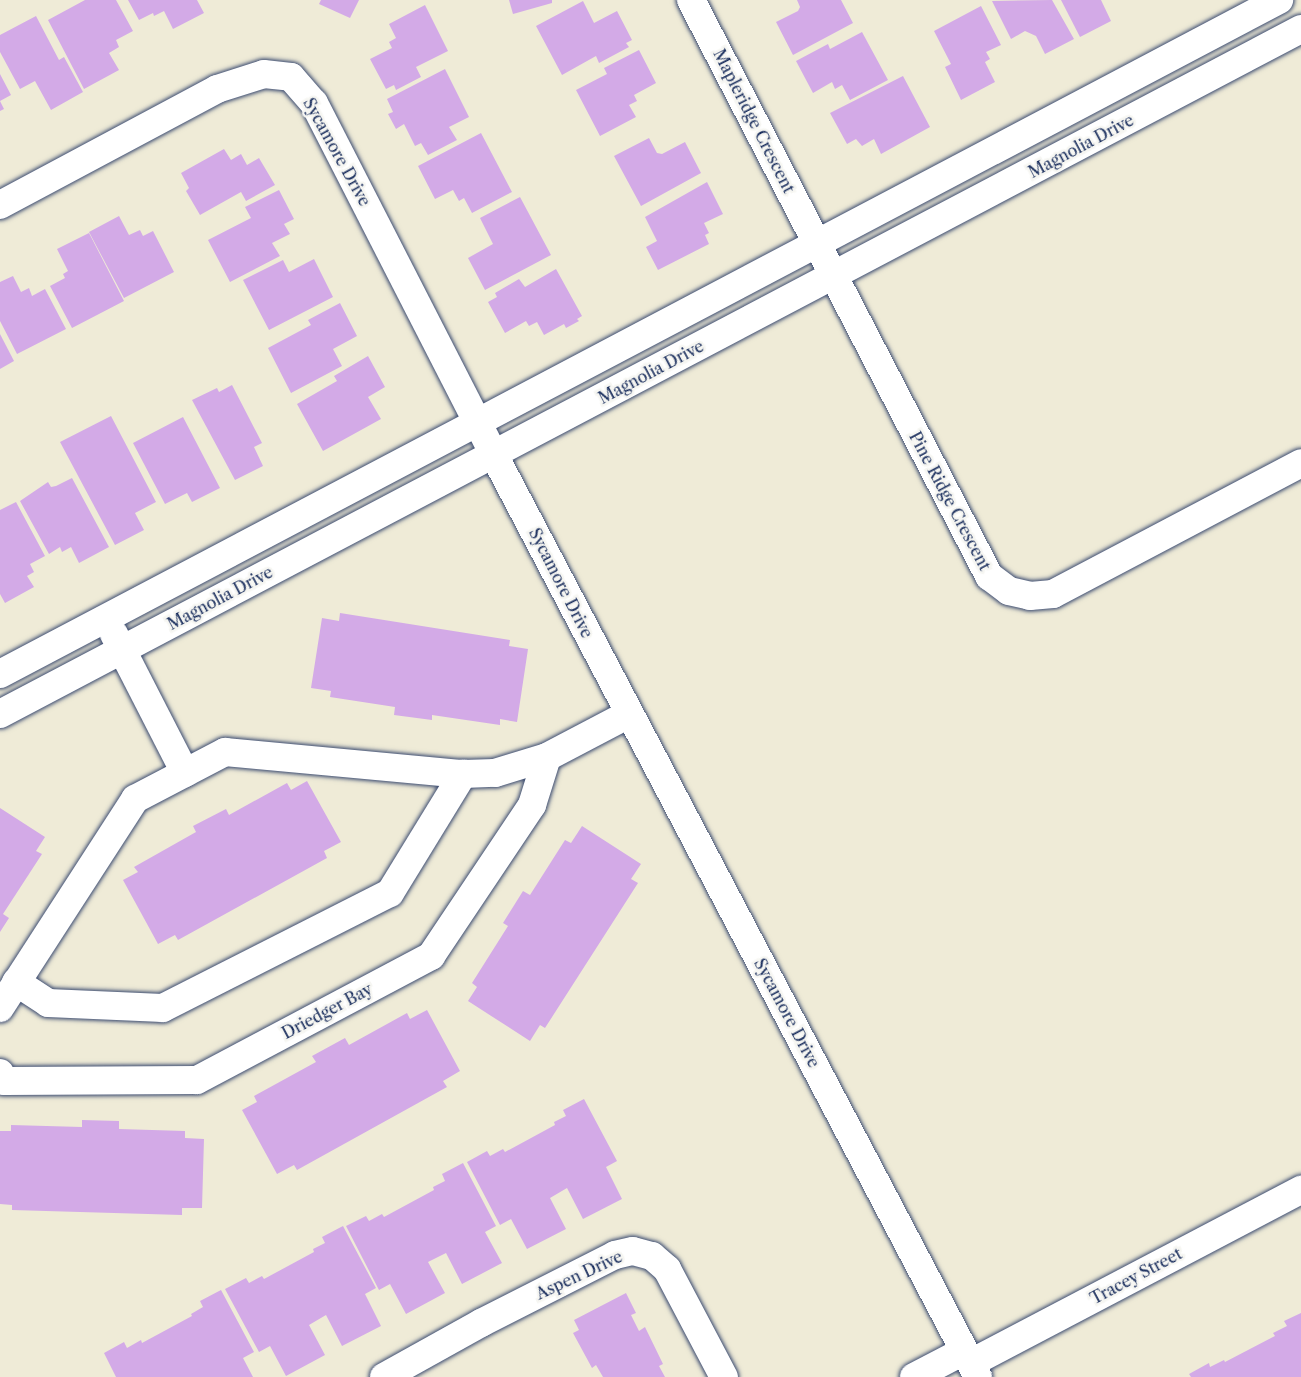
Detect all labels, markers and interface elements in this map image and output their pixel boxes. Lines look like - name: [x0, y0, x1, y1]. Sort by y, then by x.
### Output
- street label: Mapleridge Crescent: [709, 46, 799, 196]
- street label: Sycamore Drive: [299, 95, 375, 209]
- street label: Magnolia Drive: [1025, 110, 1137, 182]
- street label: Magnolia Drive: [595, 336, 707, 408]
- street label: Pine Ridge Crescent: [905, 428, 995, 574]
- street label: Sycamore Drive: [525, 525, 597, 641]
- street label: Magnolia Drive: [164, 562, 276, 634]
- street label: Sycamore Drive: [750, 955, 824, 1071]
- street label: Driedger Bay: [278, 979, 376, 1043]
- street label: Tracey Street: [1087, 1244, 1185, 1308]
- street label: Aspen Drive: [533, 1247, 625, 1303]

